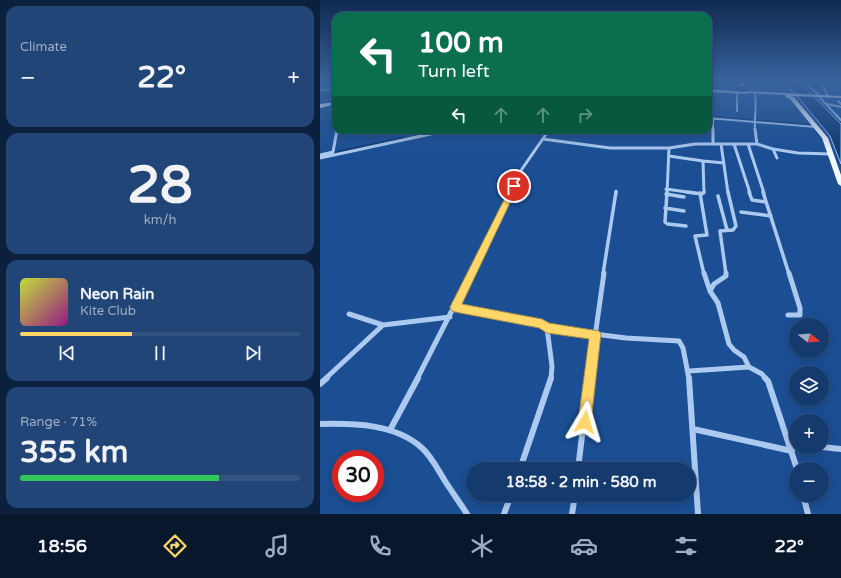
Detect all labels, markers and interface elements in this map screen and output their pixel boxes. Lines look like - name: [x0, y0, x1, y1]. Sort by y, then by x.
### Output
- text: 100 m: [418, 26, 504, 60]
- icon: left: [352, 28, 404, 80]
- text: Climate: [20, 39, 67, 55]
- text: 22°: [137, 59, 186, 96]
- text: Turn left: [418, 60, 490, 82]
- text: −: [20, 65, 36, 91]
- text: +: [288, 65, 300, 91]
- icon: left: [448, 104, 470, 126]
- icon: ahead: [490, 104, 512, 126]
- icon: ahead: [532, 104, 554, 126]
- icon: right: [574, 104, 596, 126]
- text: 28: [127, 154, 193, 217]
- pin: [497, 169, 531, 203]
- icon: arrive: [503, 175, 525, 197]
- text: km/h: [144, 212, 176, 228]
- text: Neon Rain: [80, 285, 154, 303]
- text: Kite Club: [80, 303, 136, 319]
- north arrow: [789, 318, 829, 358]
- map controls: [789, 318, 829, 502]
- icon: previous: [56, 342, 78, 364]
- icon: pause: [149, 342, 171, 364]
- icon: next: [242, 342, 264, 364]
- button: layers: [789, 366, 829, 406]
- position arrow: [564, 401, 606, 443]
- text: Range · 71%: [20, 414, 97, 430]
- button: +: [789, 414, 829, 454]
- text: 355 km: [20, 434, 128, 471]
- speed limit sign: 30: [332, 450, 384, 502]
- button: −: [789, 462, 829, 502]
- text: 18:58 · 2 min · 580 m: [506, 473, 656, 491]
- icon: directions: [161, 532, 189, 560]
- icon: music: [263, 532, 291, 560]
- icon: phone: [366, 532, 394, 560]
- icon: climate: [468, 532, 496, 560]
- icon: car: [570, 532, 598, 560]
- icon: filters: [672, 532, 700, 560]
- text: 18:56: [37, 535, 87, 557]
- text: 22°: [774, 535, 804, 557]

